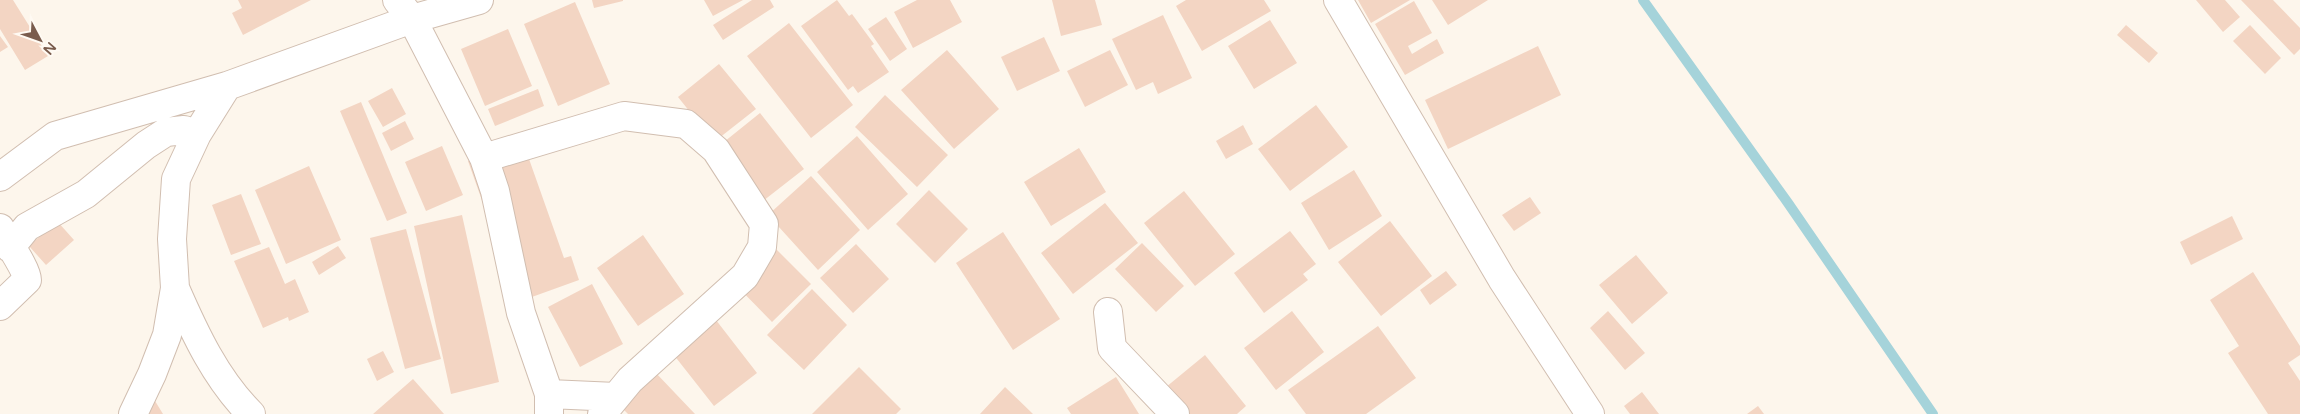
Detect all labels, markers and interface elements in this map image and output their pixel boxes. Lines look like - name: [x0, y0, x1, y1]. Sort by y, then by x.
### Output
- north arrow: [15, 15, 65, 65]
- text: N: [39, 38, 60, 58]

